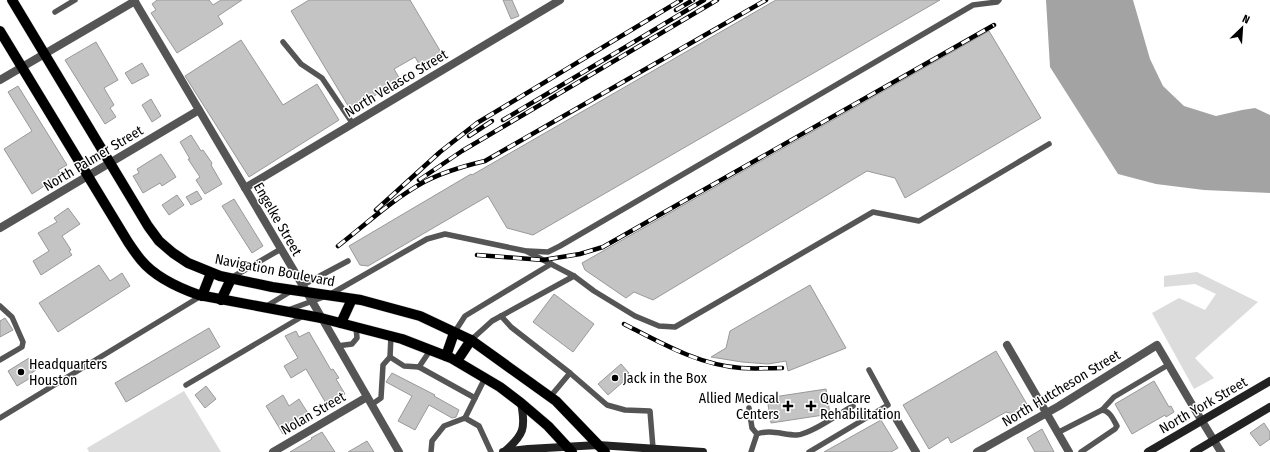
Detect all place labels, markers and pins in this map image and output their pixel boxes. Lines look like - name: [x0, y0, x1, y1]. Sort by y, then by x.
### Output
- place label: Headquarters Houston: [29, 356, 107, 389]
- marker: Headquarters Houston: [16, 367, 26, 377]
- place label: Jack in the Box: [623, 370, 708, 387]
- marker: Jack in the Box: [610, 373, 620, 383]
- place label: Allied Medical Centers: [699, 390, 779, 423]
- place label: Qualcare Rehabilitation: [820, 390, 901, 423]
- marker: Allied Medical Centers: [782, 400, 794, 412]
- marker: Qualcare Rehabilitation: [805, 400, 817, 412]

